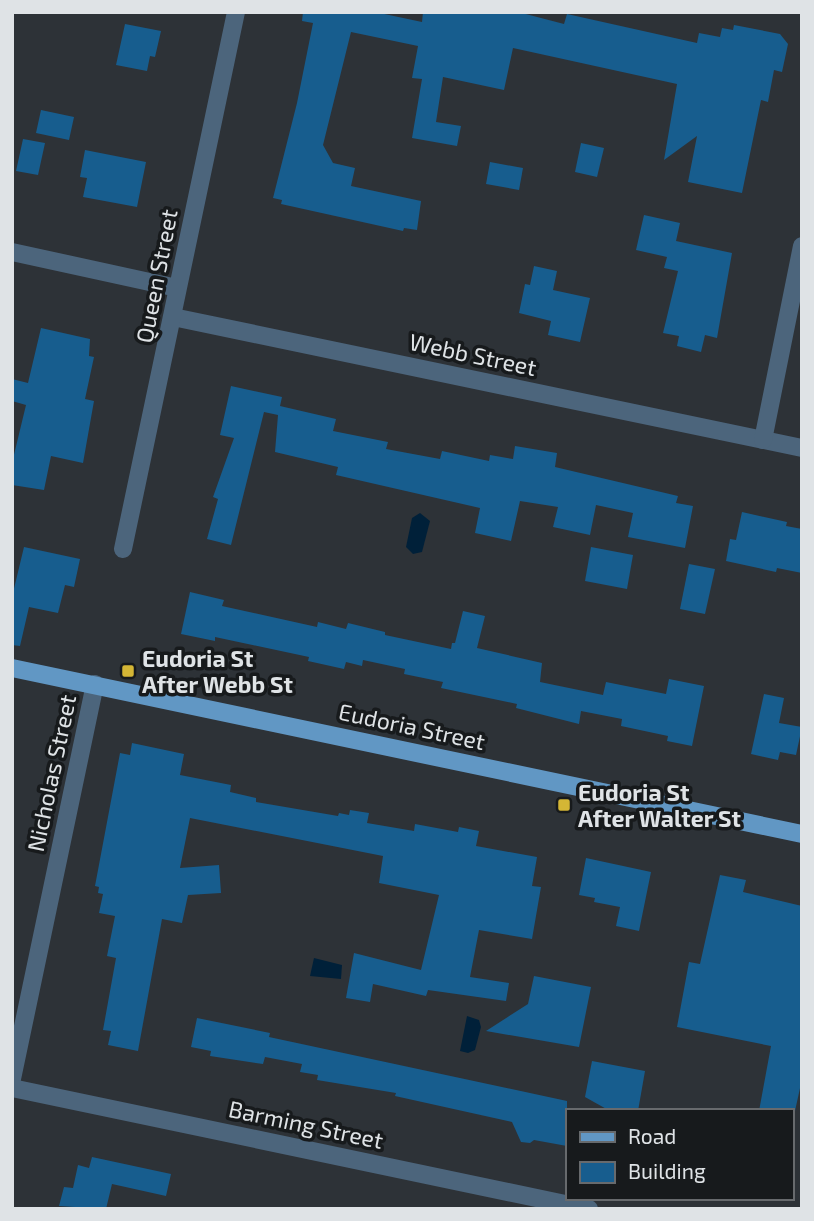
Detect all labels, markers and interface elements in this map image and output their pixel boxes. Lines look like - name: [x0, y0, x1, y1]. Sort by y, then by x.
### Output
- street label: Queen Street: [129, 207, 183, 345]
- street label: Webb Street: [407, 327, 539, 381]
- place label: Eudoria St After Webb St: [142, 644, 293, 698]
- marker: Eudoria St After Webb St: [120, 663, 136, 679]
- street label: Nicholas Street: [21, 692, 81, 854]
- street label: Eudoria Street: [336, 697, 488, 755]
- place label: Eudoria St After Walter St: [578, 778, 741, 832]
- marker: Eudoria St After Walter St: [556, 797, 572, 813]
- street label: Barming Street: [226, 1094, 386, 1154]
- legend: [566, 1109, 793, 1200]
- text: Road: [628, 1123, 676, 1148]
- text: Building: [628, 1158, 706, 1183]

